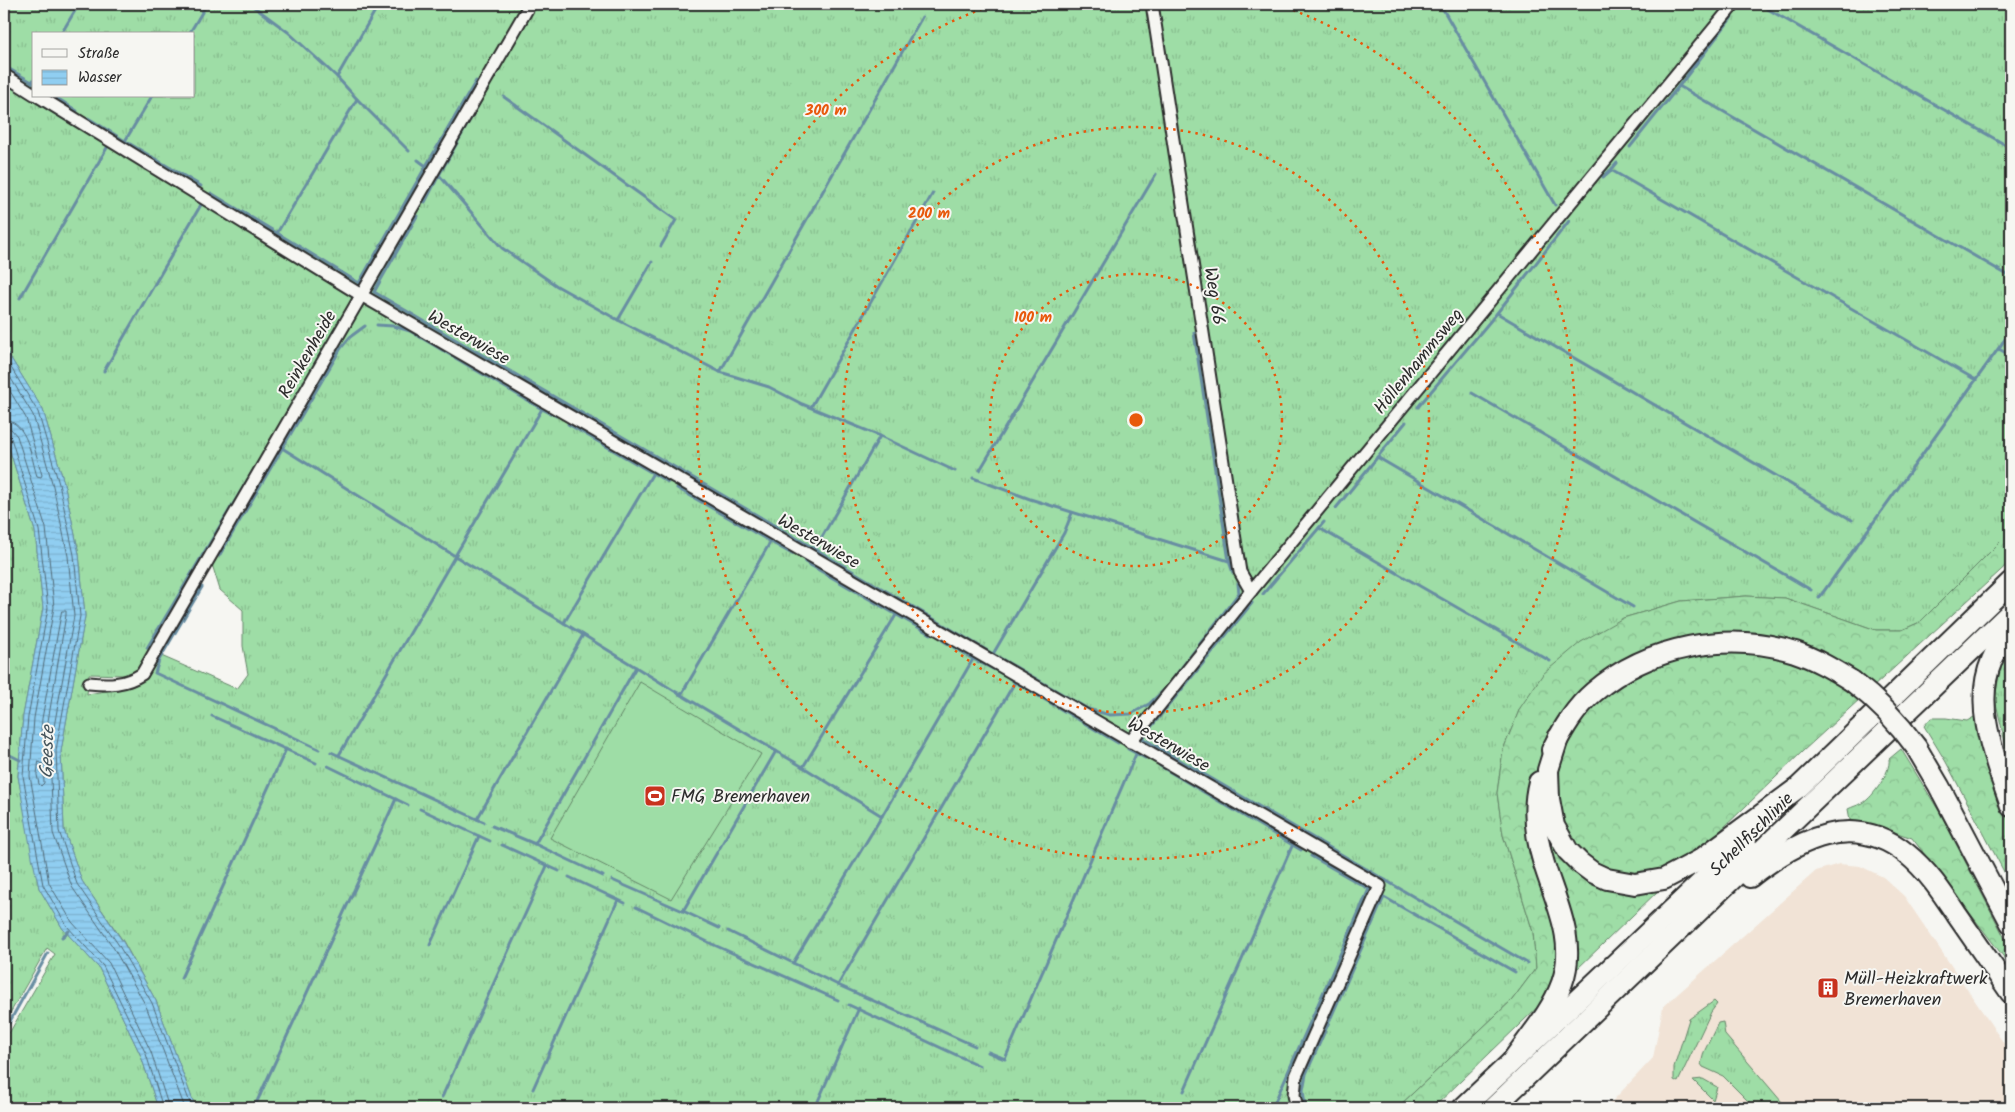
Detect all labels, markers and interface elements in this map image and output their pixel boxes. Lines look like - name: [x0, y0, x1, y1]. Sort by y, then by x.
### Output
- legend: [32, 32, 195, 98]
- text: Straße: [78, 42, 120, 66]
- text: Wasser: [78, 66, 122, 90]
- text: 300 m: [804, 99, 847, 123]
- text: 200 m: [908, 202, 950, 226]
- street label: Weg 66: [1195, 265, 1232, 327]
- street label: Höllenhammsweg: [1367, 302, 1471, 422]
- street label: Westerwiese: [422, 303, 515, 374]
- street label: Reinkenheide: [271, 305, 345, 404]
- text: 100 m: [1014, 306, 1052, 330]
- centre of rings: [1127, 411, 1145, 429]
- street label: Westerwiese: [772, 507, 865, 578]
- street label: Westerwiese: [1122, 710, 1215, 781]
- water label: Geeste: [32, 723, 64, 779]
- place label: FMG Bremerhaven: [671, 783, 810, 812]
- sports icon: FMG Bremerhaven: [643, 784, 667, 808]
- street label: Schellfischlinie: [1703, 786, 1801, 884]
- place label: Müll-Heizkraftwerk Bremerhaven: [1844, 965, 1988, 1015]
- building icon: Müll-Heizkraftwerk Bremerhaven: [1816, 976, 1840, 1000]

